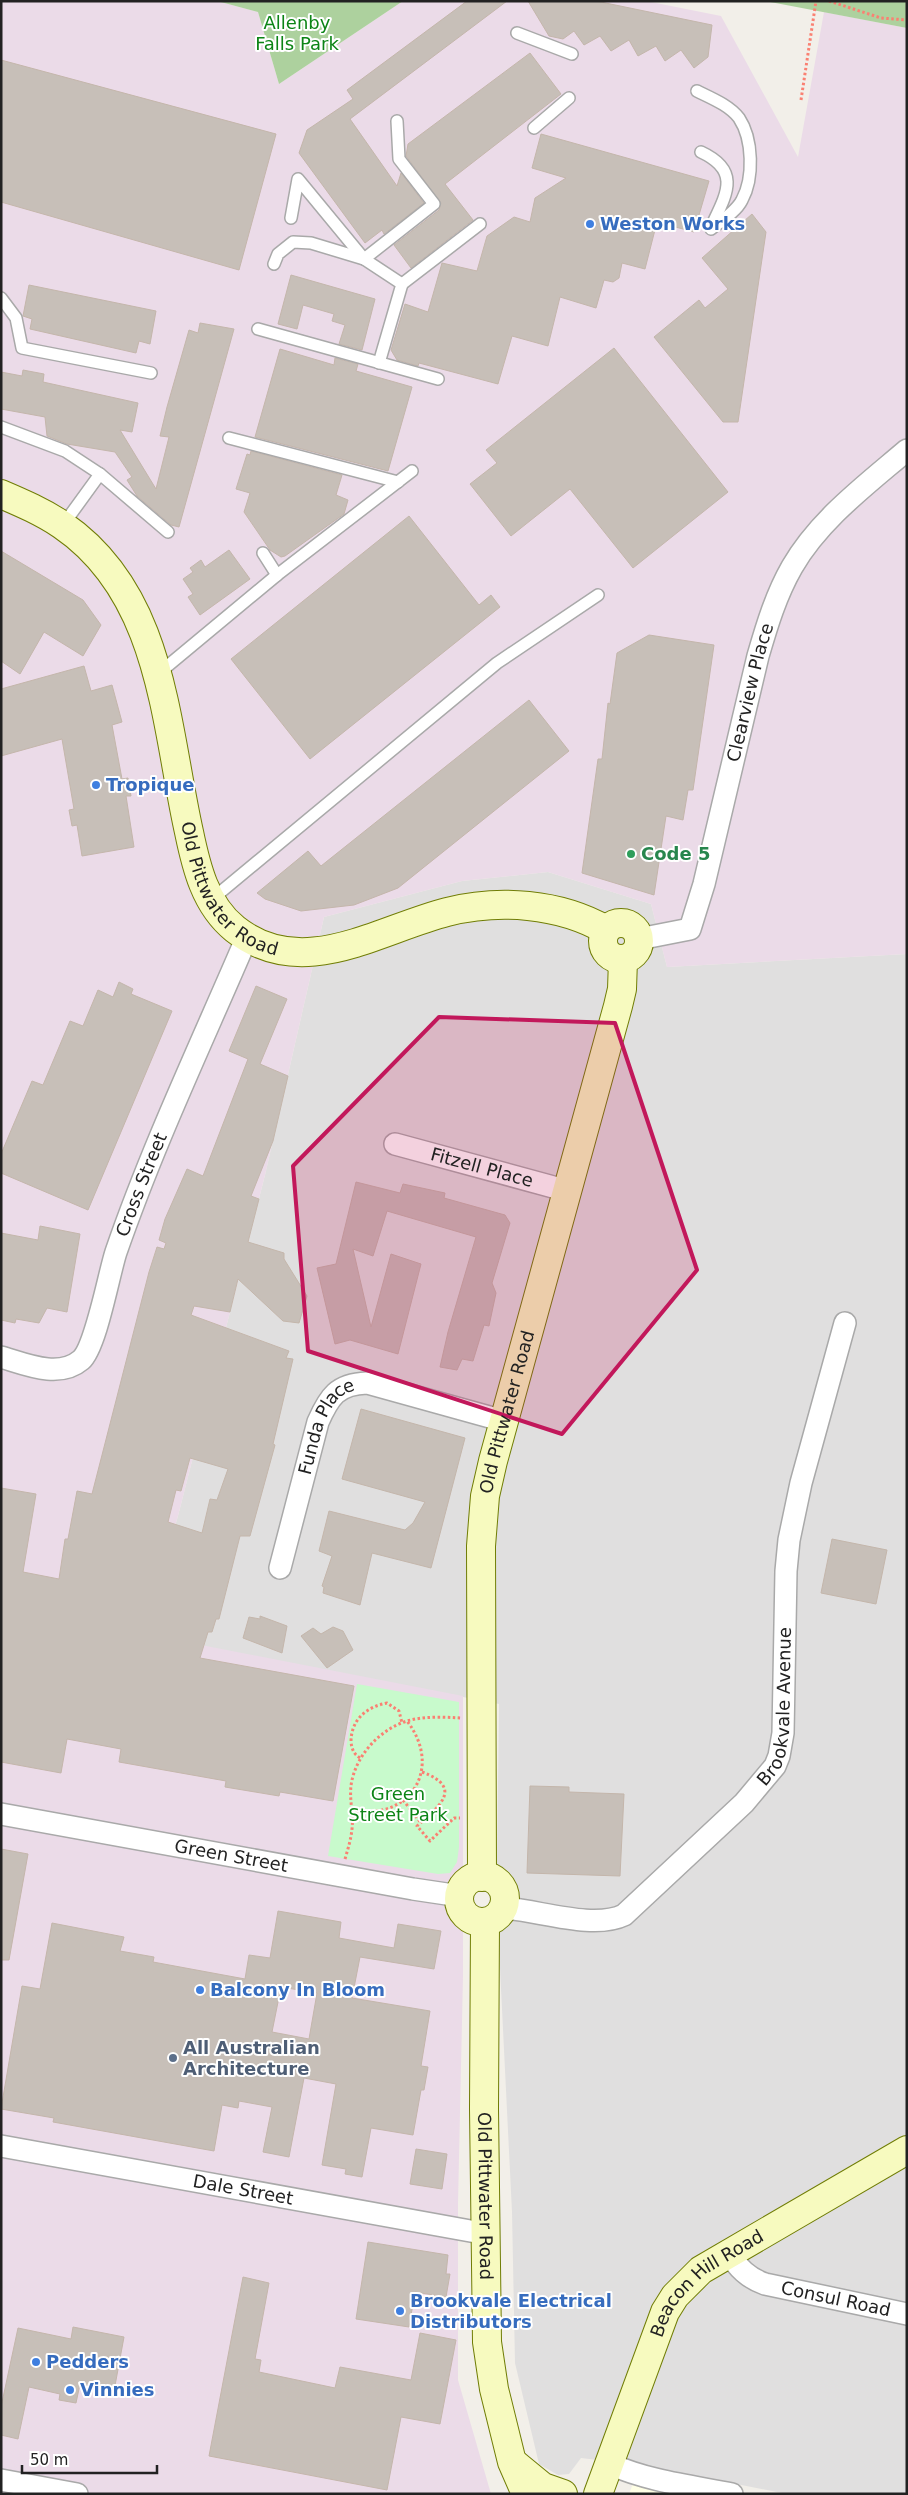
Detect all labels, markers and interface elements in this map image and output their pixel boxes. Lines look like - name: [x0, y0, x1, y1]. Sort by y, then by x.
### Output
- park label: Allenby Falls Park: [255, 12, 339, 54]
- place label: Weston Works: [600, 213, 745, 234]
- marker: Weston Works: [584, 218, 596, 230]
- street label: Clearview Place: [722, 620, 777, 764]
- place label: Tropique: [106, 774, 195, 795]
- marker: Tropique: [90, 779, 102, 791]
- street label: Old Pittwater Road: [177, 819, 281, 960]
- place label: Code 5: [641, 843, 710, 864]
- marker: Code 5: [625, 848, 637, 860]
- street label: Cross Street: [111, 1129, 171, 1239]
- street label: Fitzell Place: [428, 1143, 536, 1191]
- street label: Old Pittwater Road: [475, 1328, 538, 1496]
- street label: Funda Place: [294, 1374, 357, 1477]
- street label: Brookvale Avenue: [752, 1627, 795, 1789]
- park label: Green Street Park: [348, 1783, 448, 1825]
- street label: Green Street: [173, 1835, 290, 1876]
- place label: Balcony In Bloom: [210, 1979, 385, 2000]
- marker: Balcony In Bloom: [194, 1984, 206, 1996]
- place label: All Australian Architecture: [183, 2037, 320, 2079]
- marker: All Australian Architecture: [167, 2052, 179, 2064]
- street label: Old Pittwater Road: [474, 2112, 497, 2280]
- street label: Dale Street: [191, 2170, 295, 2209]
- street label: Beacon Hill Road: [646, 2225, 767, 2340]
- street label: Consul Road: [779, 2277, 893, 2320]
- place label: Brookvale Electrical Distributors: [410, 2290, 612, 2332]
- marker: Brookvale Electrical Distributors: [394, 2305, 406, 2317]
- place label: Pedders: [46, 2351, 129, 2372]
- marker: Pedders: [30, 2356, 42, 2368]
- place label: Vinnies: [80, 2379, 155, 2400]
- marker: Vinnies: [64, 2384, 76, 2396]
- scale bar: [22, 2442, 158, 2474]
- text: 50 m: [30, 2451, 68, 2469]

